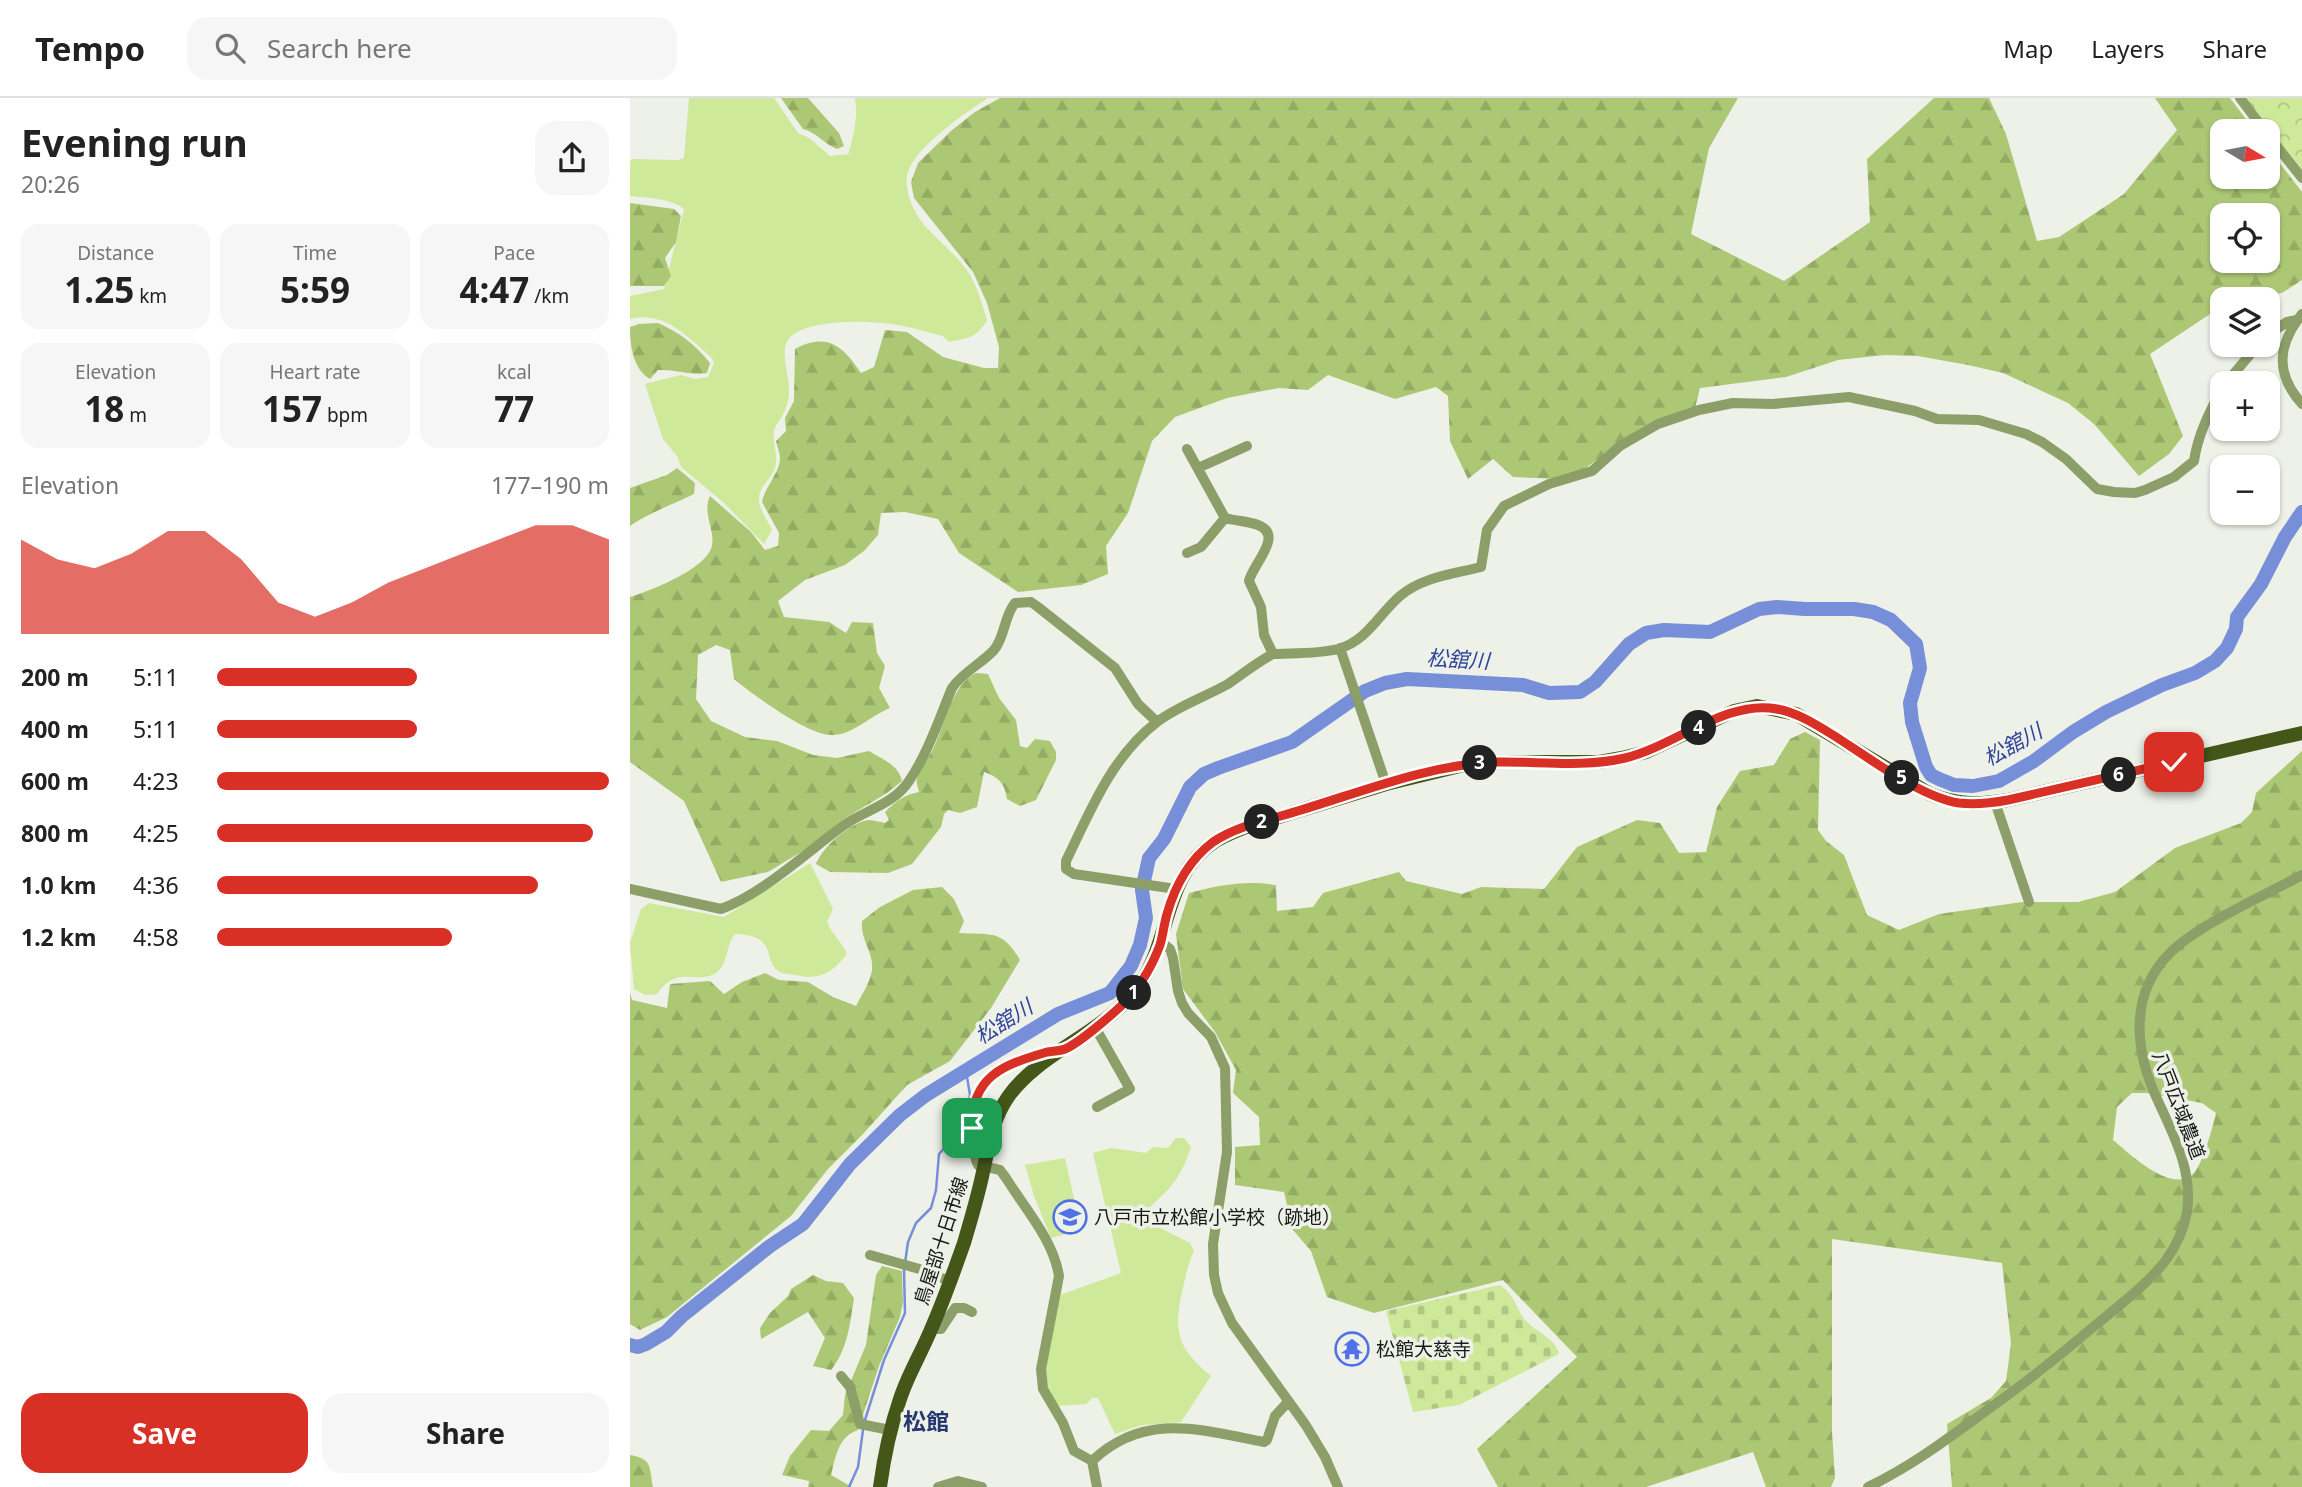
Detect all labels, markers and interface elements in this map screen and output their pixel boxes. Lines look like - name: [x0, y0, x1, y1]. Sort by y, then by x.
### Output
- search box: [187, 17, 677, 80]
- text: Tempo: [35, 26, 145, 71]
- icon: search: [211, 29, 249, 67]
- text: Search here: [267, 30, 412, 66]
- text: Map: [2003, 32, 2053, 65]
- text: Layers: [2091, 32, 2165, 65]
- text: Share: [2203, 32, 2267, 65]
- text: Evening run: [21, 116, 248, 168]
- north arrow: [2210, 119, 2280, 189]
- map controls: [2210, 119, 2280, 525]
- button: share: [535, 121, 609, 195]
- text: 20:26: [21, 168, 80, 200]
- button: locate: [2210, 203, 2280, 273]
- text: Distance: [77, 240, 154, 266]
- text: Time: [293, 240, 337, 266]
- text: Pace: [493, 240, 535, 266]
- text: 1.25: [64, 266, 134, 313]
- text: 5:59: [280, 266, 350, 313]
- text: 4:47: [459, 266, 529, 313]
- text: km: [134, 283, 167, 309]
- text: /km: [529, 283, 569, 309]
- button: layers: [2210, 287, 2280, 357]
- text: Elevation: [75, 359, 156, 385]
- text: Heart rate: [270, 359, 360, 385]
- text: kcal: [497, 359, 532, 385]
- button: +: [2210, 371, 2280, 441]
- text: 18: [84, 385, 124, 432]
- text: 157: [262, 385, 322, 432]
- text: 77: [494, 385, 534, 432]
- text: m: [124, 402, 147, 428]
- text: bpm: [322, 402, 368, 428]
- button: −: [2210, 455, 2280, 525]
- text: Elevation: [21, 469, 119, 501]
- text: 177–190 m: [491, 469, 609, 501]
- water label: 松舘川: [1426, 643, 1492, 675]
- text: 200 m: [21, 661, 89, 693]
- text: 5:11: [133, 661, 179, 693]
- pin: 4: [1682, 710, 1716, 746]
- text: 400 m: [21, 713, 89, 745]
- text: 5:11: [133, 713, 179, 745]
- text: 4: [1693, 714, 1704, 740]
- water label: 松舘川: [1978, 716, 2049, 772]
- pin: [2144, 732, 2204, 792]
- icon: check: [2155, 743, 2193, 781]
- pin: 3: [1462, 746, 1498, 780]
- text: 3: [1474, 749, 1485, 775]
- pin: 6: [2102, 758, 2136, 792]
- pin: 5: [1884, 760, 1920, 796]
- text: 6: [2113, 761, 2124, 787]
- text: 5: [1896, 764, 1907, 790]
- text: 600 m: [21, 765, 89, 797]
- text: 4:23: [133, 765, 179, 797]
- pin: 2: [1244, 804, 1280, 840]
- text: 2: [1256, 808, 1267, 834]
- text: 800 m: [21, 817, 89, 849]
- text: 4:25: [133, 817, 179, 849]
- text: 1.0 km: [21, 869, 96, 901]
- text: 4:36: [133, 869, 179, 901]
- text: 1.2 km: [21, 921, 96, 953]
- text: 4:58: [133, 921, 179, 953]
- pin: 1: [1116, 976, 1152, 1010]
- text: 1: [1128, 979, 1139, 1005]
- water label: 松舘川: [969, 992, 1039, 1050]
- street label: 八戸広域農道: [2146, 1047, 2212, 1163]
- pin: [942, 1098, 1002, 1158]
- icon: arrive: [953, 1109, 991, 1147]
- street label: 鳥屋部十日市線: [908, 1174, 974, 1308]
- school or university icon: 八戸市立松館小学校（跡地）: [1051, 1198, 1089, 1236]
- place label: 八戸市立松館小学校（跡地）: [1094, 1204, 1341, 1230]
- temple icon: 松館大慈寺: [1333, 1330, 1371, 1368]
- place label: 松館大慈寺: [1376, 1336, 1471, 1362]
- button: Save: [21, 1393, 308, 1473]
- button: Share: [322, 1393, 609, 1473]
- district label: 松館: [903, 1405, 949, 1437]

